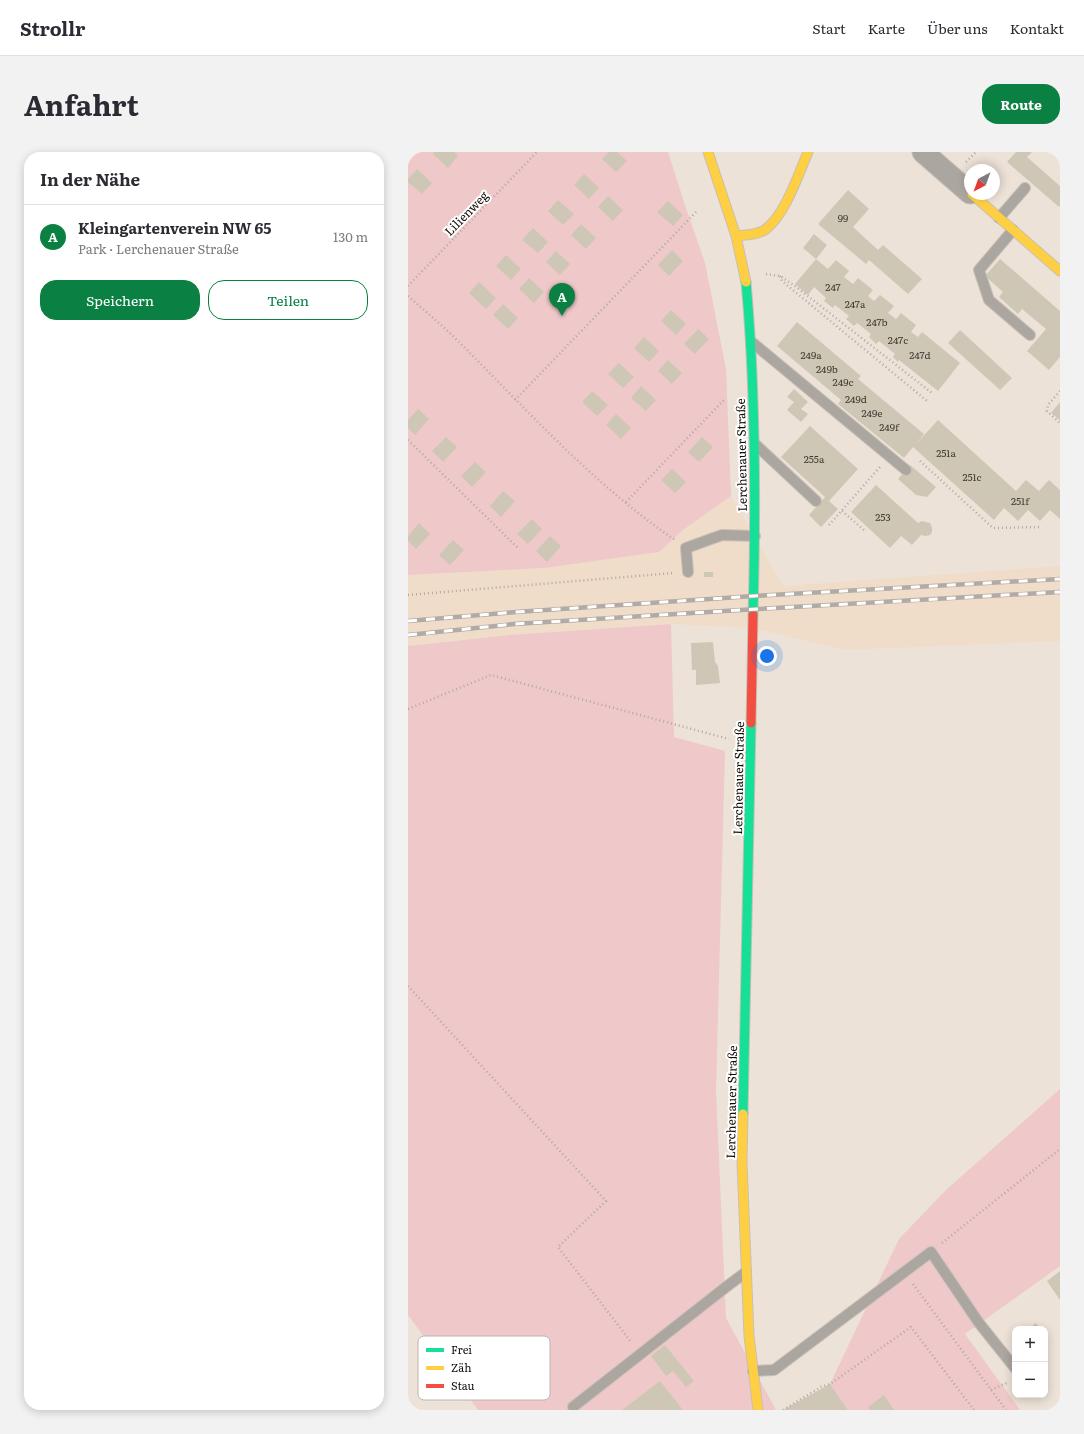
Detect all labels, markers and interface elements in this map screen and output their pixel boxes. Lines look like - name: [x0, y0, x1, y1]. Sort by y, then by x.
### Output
- text: Strollr: [20, 14, 85, 42]
- text: Start: [812, 18, 846, 38]
- text: Karte: [868, 18, 905, 38]
- text: Über uns: [927, 18, 988, 38]
- text: Kontakt: [1010, 18, 1064, 38]
- text: Anfahrt: [24, 83, 139, 125]
- button: Route: [982, 84, 1060, 124]
- north arrow: [964, 164, 1000, 200]
- text: In der Nähe: [40, 166, 140, 191]
- street label: Lilienweg: [440, 186, 492, 240]
- house number: 99: [838, 210, 848, 225]
- text: Kleingartenverein NW 65: [78, 216, 271, 239]
- text: A: [48, 227, 58, 246]
- text: 130 m: [333, 227, 368, 246]
- text: Park · Lerchenauer Straße: [78, 239, 239, 258]
- house number: 247: [825, 279, 841, 294]
- button: Speichern: [40, 280, 200, 320]
- button: Teilen: [208, 280, 368, 320]
- pin: A: [549, 283, 575, 316]
- house number: 247a: [845, 296, 866, 311]
- house number: 247b: [866, 314, 888, 329]
- house number: 247c: [888, 332, 908, 347]
- house number: 249a: [800, 347, 822, 362]
- house number: 247d: [909, 347, 931, 362]
- house number: 249b: [816, 361, 838, 376]
- house number: 249c: [833, 374, 853, 389]
- house number: 249d: [845, 391, 867, 406]
- street label: Lerchenauer Straße: [731, 398, 751, 512]
- house number: 249e: [862, 405, 883, 420]
- house number: 249f: [879, 419, 900, 434]
- house number: 251a: [936, 445, 956, 460]
- house number: 255a: [804, 451, 825, 466]
- house number: 251c: [962, 469, 982, 484]
- house number: 251f: [1011, 493, 1030, 508]
- house number: 253: [875, 509, 891, 524]
- your location: [757, 646, 777, 666]
- street label: Lerchenauer Straße: [728, 721, 748, 835]
- street label: Lerchenauer Straße: [721, 1045, 741, 1159]
- map controls: [1012, 1326, 1048, 1398]
- button: +: [1012, 1326, 1048, 1362]
- legend: [418, 1336, 550, 1400]
- text: Frei: [451, 1341, 472, 1357]
- text: Zäh: [451, 1359, 471, 1375]
- button: −: [1012, 1362, 1048, 1398]
- text: Stau: [451, 1377, 474, 1393]

